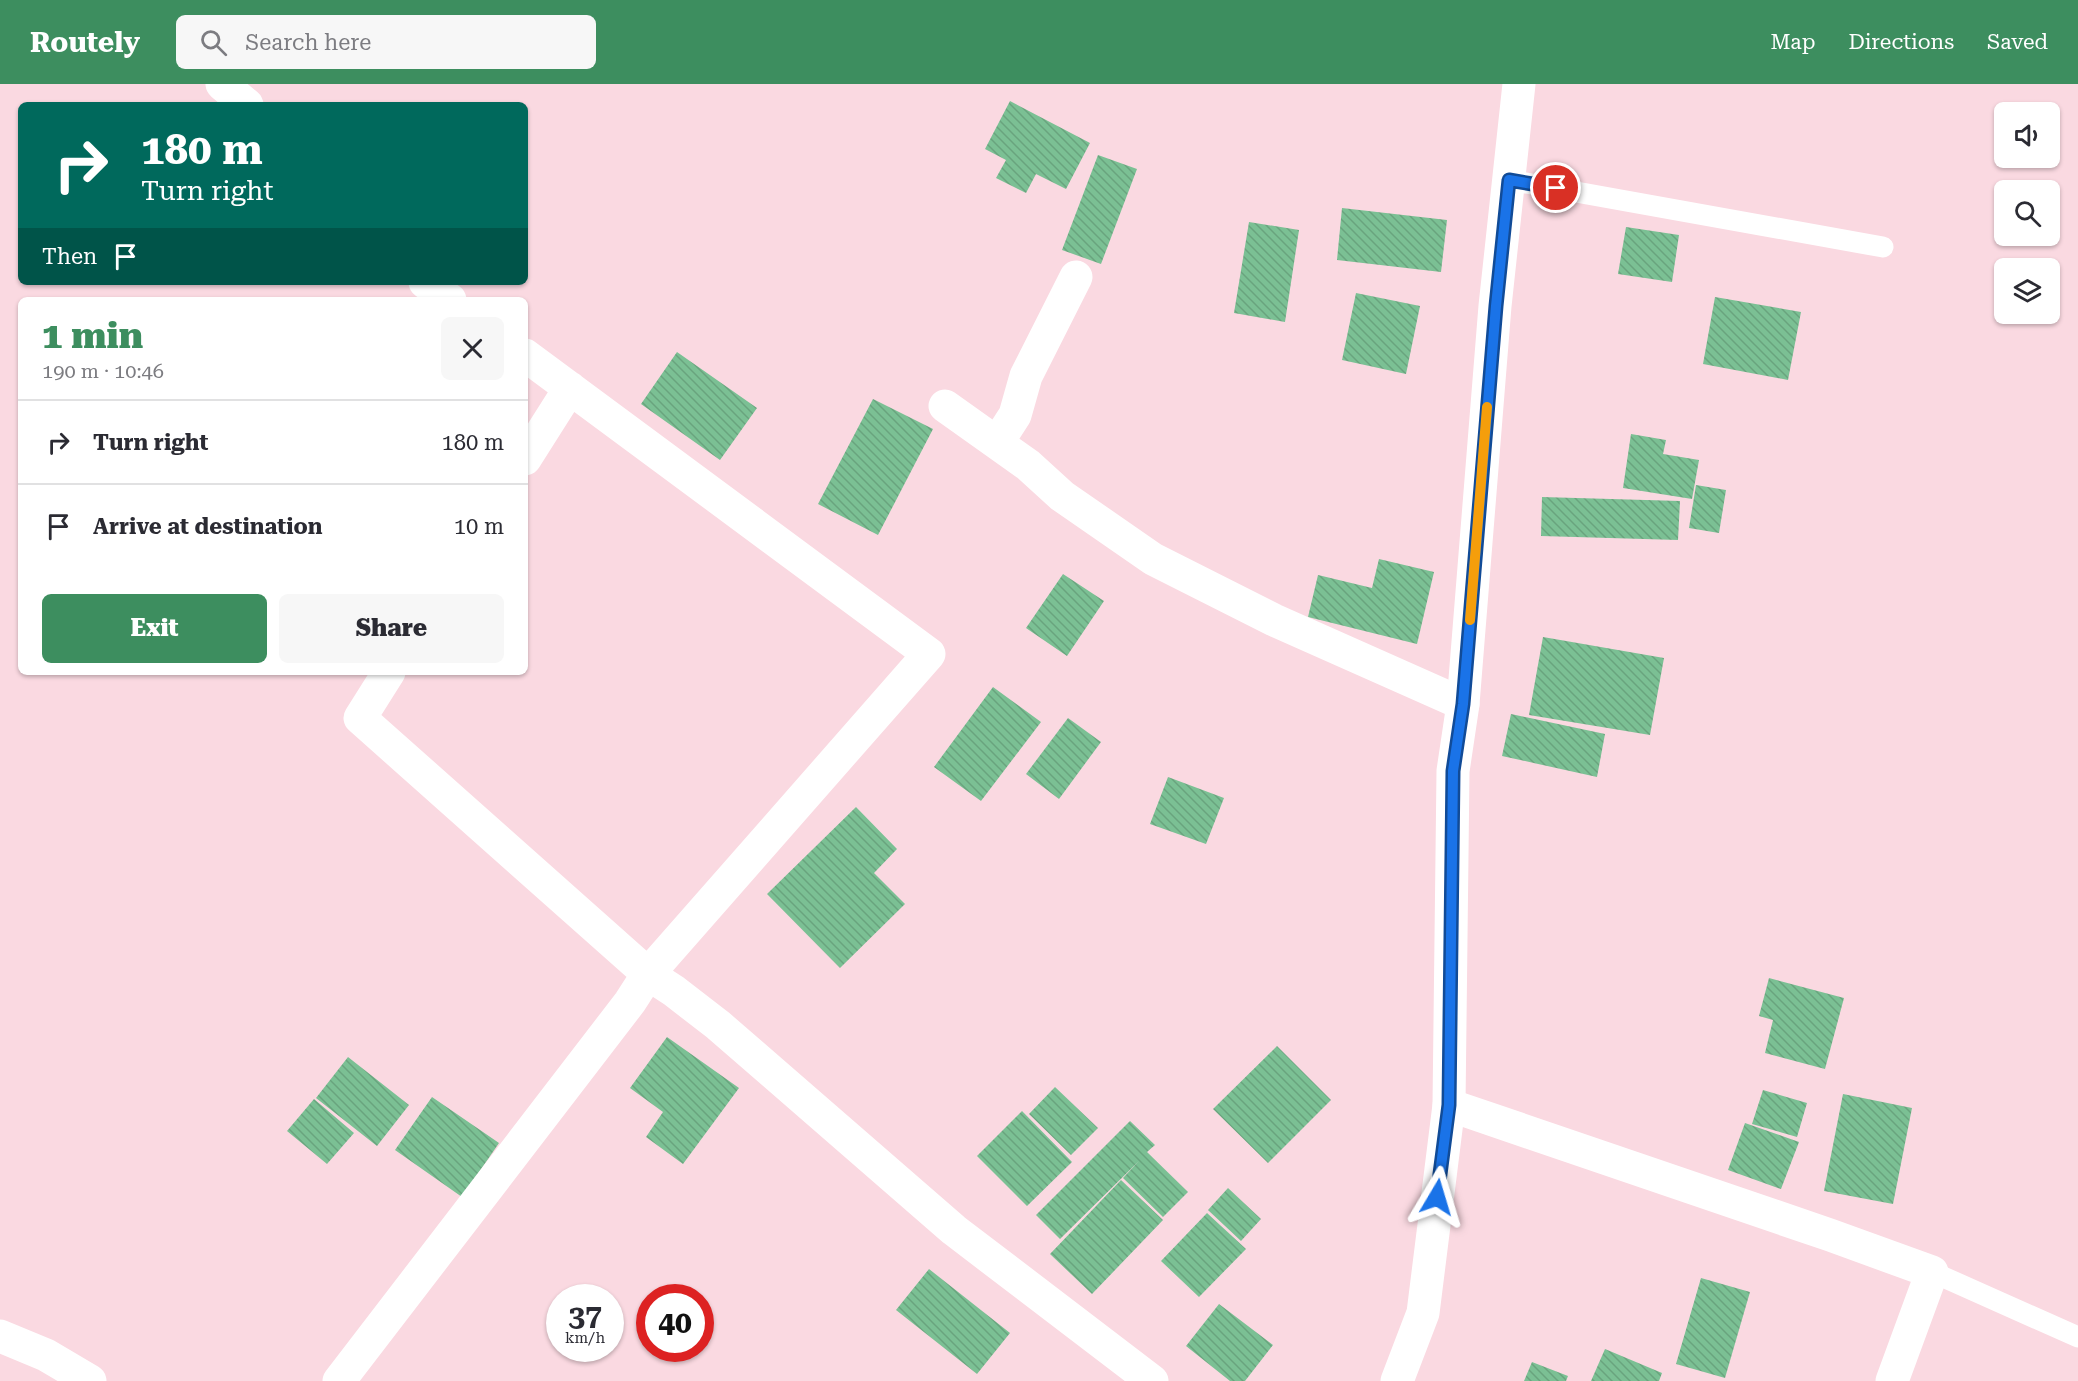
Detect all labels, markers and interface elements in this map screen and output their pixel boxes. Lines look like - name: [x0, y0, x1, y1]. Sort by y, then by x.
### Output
- search box: [176, 15, 596, 69]
- text: Routely: [30, 26, 140, 59]
- icon: search: [197, 26, 230, 59]
- text: Search here: [245, 30, 371, 55]
- text: Map: [1771, 30, 1815, 54]
- text: Directions: [1848, 30, 1954, 54]
- text: Saved: [1987, 30, 2048, 54]
- map controls: [1994, 102, 2060, 324]
- button: sound: [1994, 102, 2060, 168]
- text: 180 m: [141, 125, 263, 174]
- icon: right: [42, 126, 120, 204]
- pin: [1530, 162, 1581, 213]
- icon: arrive: [1539, 171, 1572, 204]
- text: Turn right: [141, 175, 274, 207]
- button: search: [1994, 180, 2060, 246]
- icon: arrive: [109, 240, 142, 273]
- text: Then: [42, 244, 97, 269]
- button: layers: [1994, 258, 2060, 324]
- text: 1 min: [42, 315, 143, 357]
- button: close: [441, 317, 504, 380]
- text: 190 m · 10:46: [42, 359, 164, 383]
- icon: right: [42, 426, 75, 459]
- text: Turn right: [93, 430, 208, 455]
- text: 180 m: [441, 430, 504, 455]
- icon: arrive: [42, 510, 75, 543]
- text: Arrive at destination: [93, 514, 322, 539]
- text: 10 m: [454, 514, 504, 539]
- button: Exit: [42, 594, 267, 663]
- button: Share: [279, 594, 504, 663]
- position arrow: [1405, 1165, 1469, 1229]
- speed limit sign: 40: [636, 1284, 714, 1362]
- text: 37: [568, 1298, 602, 1333]
- text: km/h: [565, 1329, 605, 1347]

